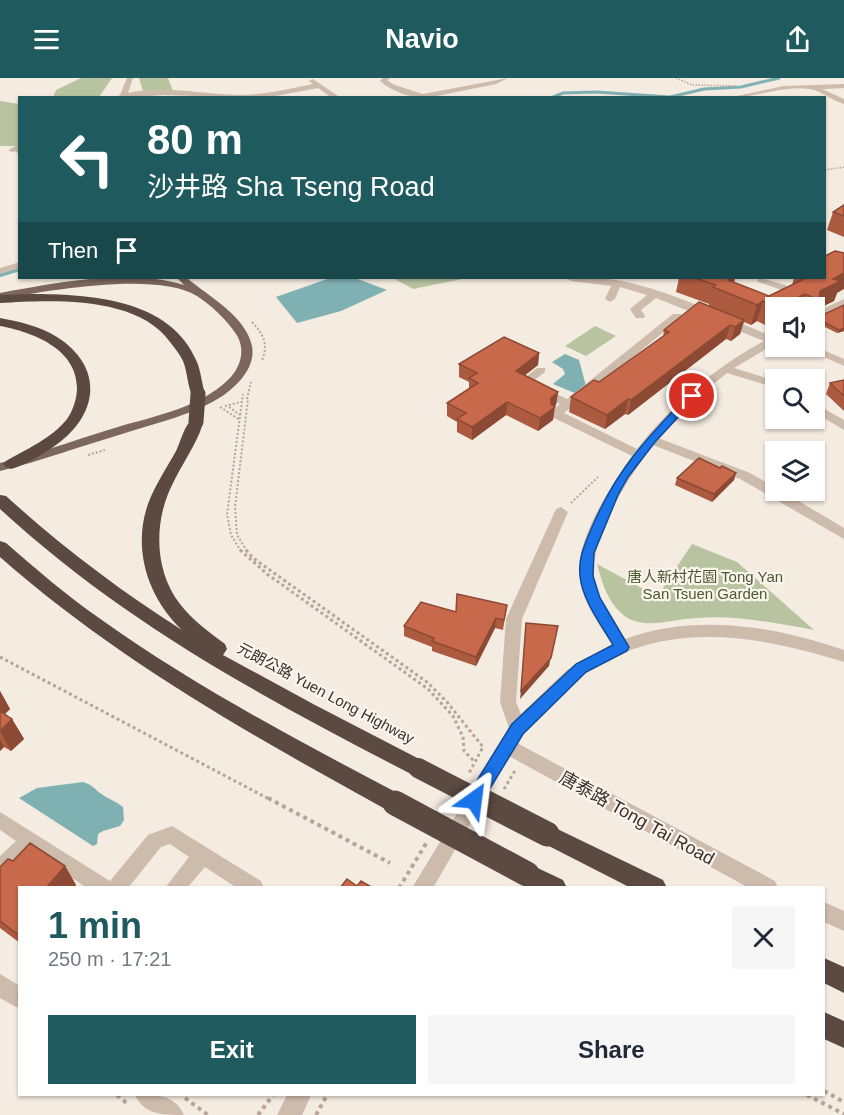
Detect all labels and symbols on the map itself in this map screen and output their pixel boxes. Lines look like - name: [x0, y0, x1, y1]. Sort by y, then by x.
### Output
- pin: [666, 370, 717, 421]
- park label: 唐人新村花園 Tong Yan San Tsuen Garden: [627, 568, 783, 602]
- street label: 元朗公路 Yuen Long Highway: [235, 639, 418, 747]
- street label: 唐泰路 Tong Tai Road: [556, 767, 718, 869]
- position arrow: [442, 768, 506, 832]

